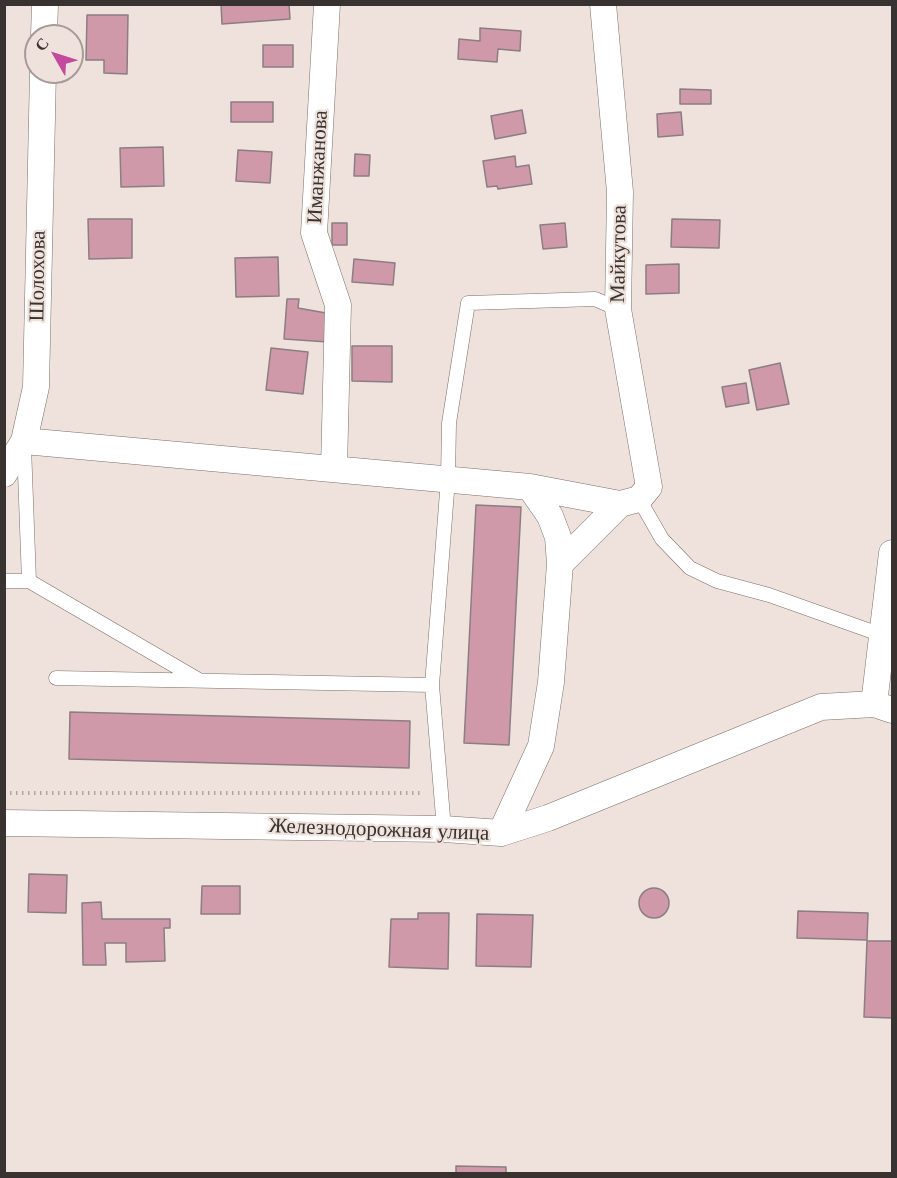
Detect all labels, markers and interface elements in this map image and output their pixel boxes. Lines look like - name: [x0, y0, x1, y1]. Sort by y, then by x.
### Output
- north arrow: [24, 24, 84, 84]
- text: С: [30, 33, 53, 55]
- street label: Иманжанова: [302, 110, 334, 224]
- street label: Майкутова: [606, 205, 632, 303]
- street label: Шолохова: [25, 230, 51, 322]
- street label: Железнодорожная улица: [268, 814, 490, 846]

